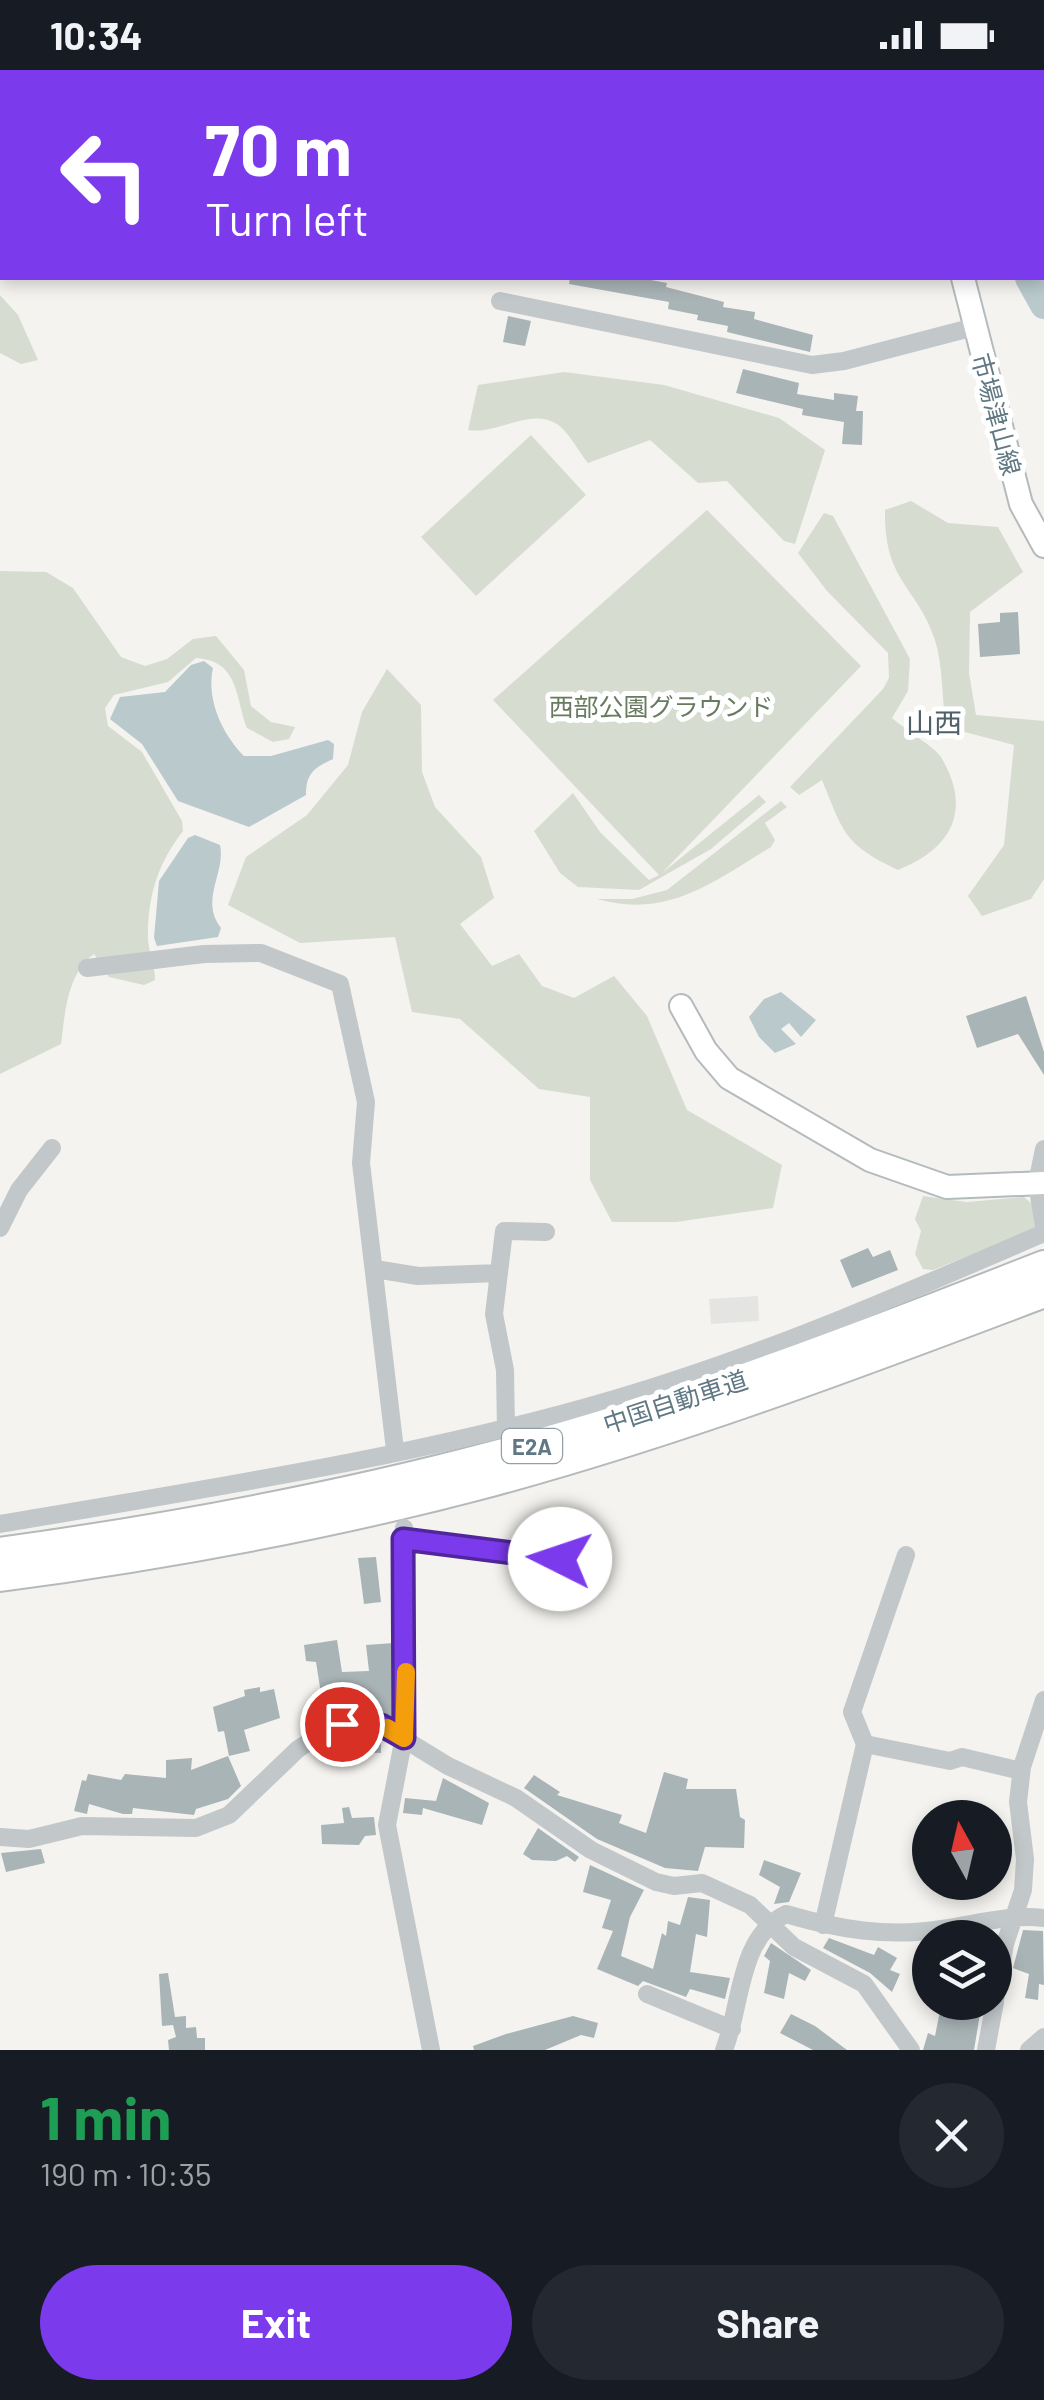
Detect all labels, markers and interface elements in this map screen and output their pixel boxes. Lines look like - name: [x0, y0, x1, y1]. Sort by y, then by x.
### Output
- text: 10:34: [50, 12, 142, 58]
- text: 70 m: [205, 106, 352, 190]
- icon: left: [40, 110, 170, 240]
- text: Turn left: [205, 191, 369, 245]
- street label: 市場津山線: [966, 350, 1028, 478]
- park label: 西部公園グラウンド: [548, 691, 774, 721]
- district label: 山西: [906, 705, 962, 739]
- street label: 中国自動車道: [599, 1364, 751, 1438]
- road number: E2A: [502, 1429, 562, 1463]
- position arrow: [508, 1507, 612, 1611]
- pin: [300, 1682, 385, 1767]
- icon: arrive: [315, 1697, 370, 1752]
- north arrow: [912, 1800, 1012, 1900]
- map controls: [912, 1800, 1012, 2020]
- button: layers: [912, 1920, 1012, 2020]
- text: 1 min: [40, 2080, 171, 2152]
- button: close: [899, 2083, 1004, 2188]
- text: 190 m · 10:35: [40, 2154, 211, 2192]
- button: Exit: [40, 2265, 512, 2380]
- button: Share: [532, 2265, 1004, 2380]

